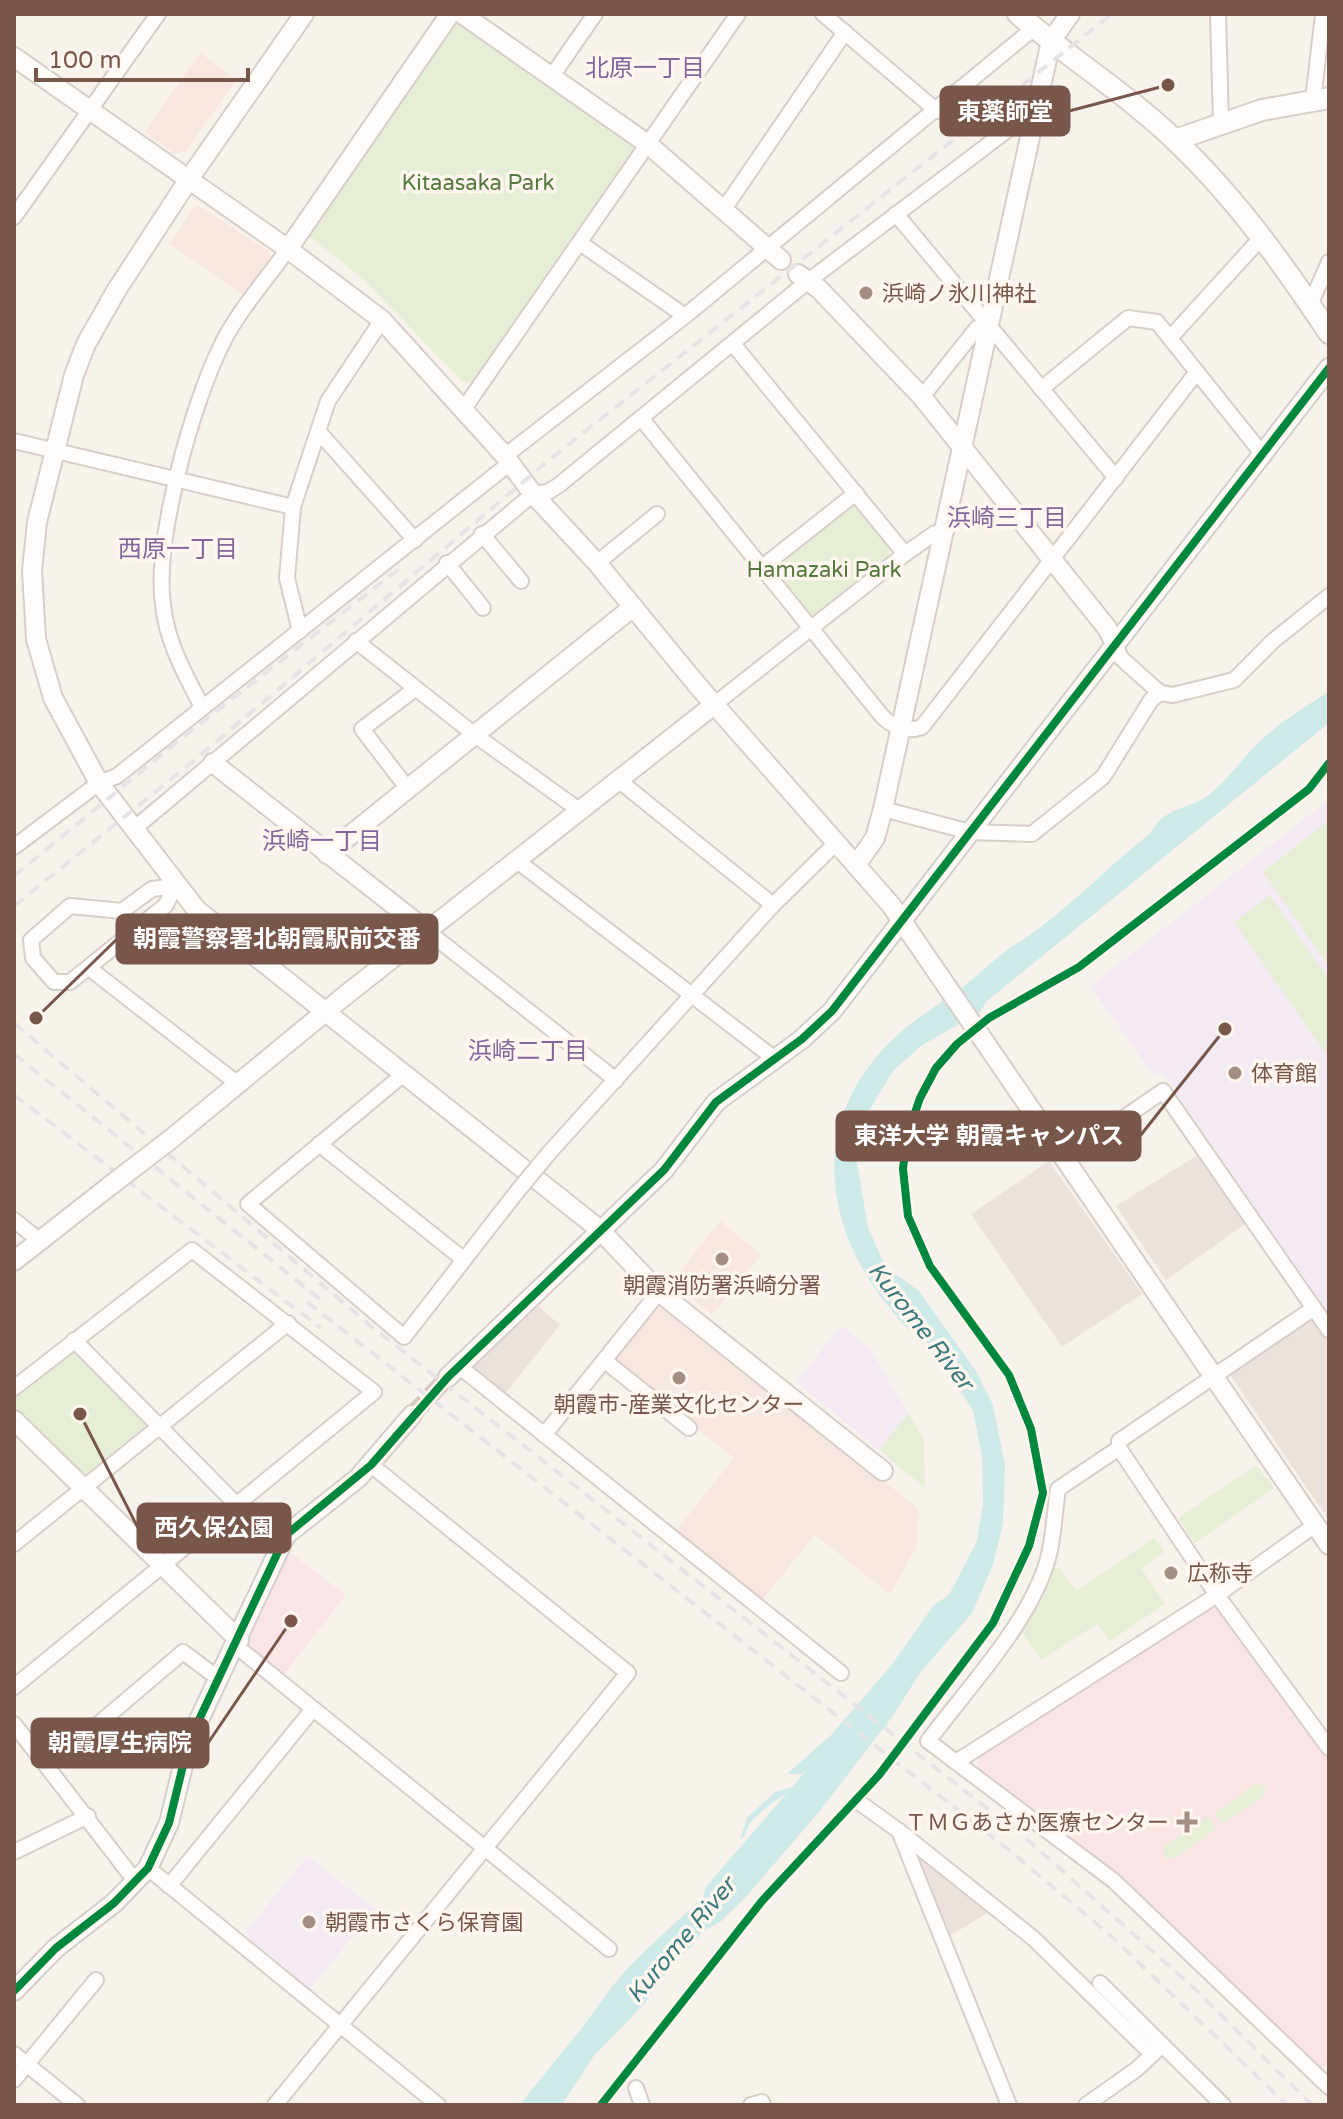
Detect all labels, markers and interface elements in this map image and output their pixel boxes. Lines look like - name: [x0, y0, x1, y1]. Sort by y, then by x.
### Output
- scale bar: [36, 32, 248, 82]
- text: 100 m: [48, 46, 122, 75]
- district label: 北原一丁目: [585, 54, 705, 83]
- callout: 東薬師堂: [941, 87, 1069, 135]
- text: 東薬師堂: [957, 98, 1053, 127]
- park label: Kitaasaka Park: [401, 170, 555, 196]
- place label: 浜崎ノ氷川神社: [882, 281, 1036, 307]
- marker: 浜崎ノ氷川神社: [857, 284, 875, 302]
- district label: 浜崎三丁目: [947, 504, 1067, 533]
- district label: 西原一丁目: [118, 535, 238, 564]
- park label: Hamazaki Park: [746, 557, 902, 583]
- district label: 浜崎一丁目: [262, 827, 382, 856]
- callout: 朝霞警察署北朝霞駅前交番: [117, 915, 437, 963]
- text: 朝霞警察署北朝霞駅前交番: [133, 925, 421, 954]
- district label: 浜崎二丁目: [468, 1037, 588, 1066]
- place label: 体育館: [1251, 1061, 1317, 1087]
- marker: 体育館: [1226, 1064, 1244, 1082]
- callout: 東洋大学 朝霞キャンパス: [837, 1112, 1140, 1160]
- text: 東洋大学 朝霞キャンパス: [854, 1122, 1124, 1151]
- marker: 朝霞消防署浜崎分署: [713, 1250, 731, 1268]
- water label: Kurome River: [862, 1257, 981, 1398]
- place label: 朝霞消防署浜崎分署: [623, 1273, 821, 1299]
- marker: 朝霞市-産業文化センター: [670, 1369, 688, 1387]
- place label: 朝霞市-産業文化センター: [554, 1392, 804, 1418]
- callout: 西久保公園: [138, 1504, 290, 1552]
- text: 西久保公園: [154, 1514, 274, 1543]
- place label: 広称寺: [1187, 1561, 1253, 1587]
- marker: 広称寺: [1162, 1564, 1180, 1582]
- callout: 朝霞厚生病院: [32, 1719, 208, 1767]
- text: 朝霞厚生病院: [48, 1729, 192, 1758]
- place label: ＴＭＧあさか医療センター: [905, 1810, 1169, 1836]
- marker: ＴＭＧあさか医療センター: [1176, 1811, 1198, 1833]
- water label: Kurome River: [621, 1870, 744, 2009]
- place label: 朝霞市さくら保育園: [325, 1910, 523, 1936]
- marker: 朝霞市さくら保育園: [300, 1913, 318, 1931]

